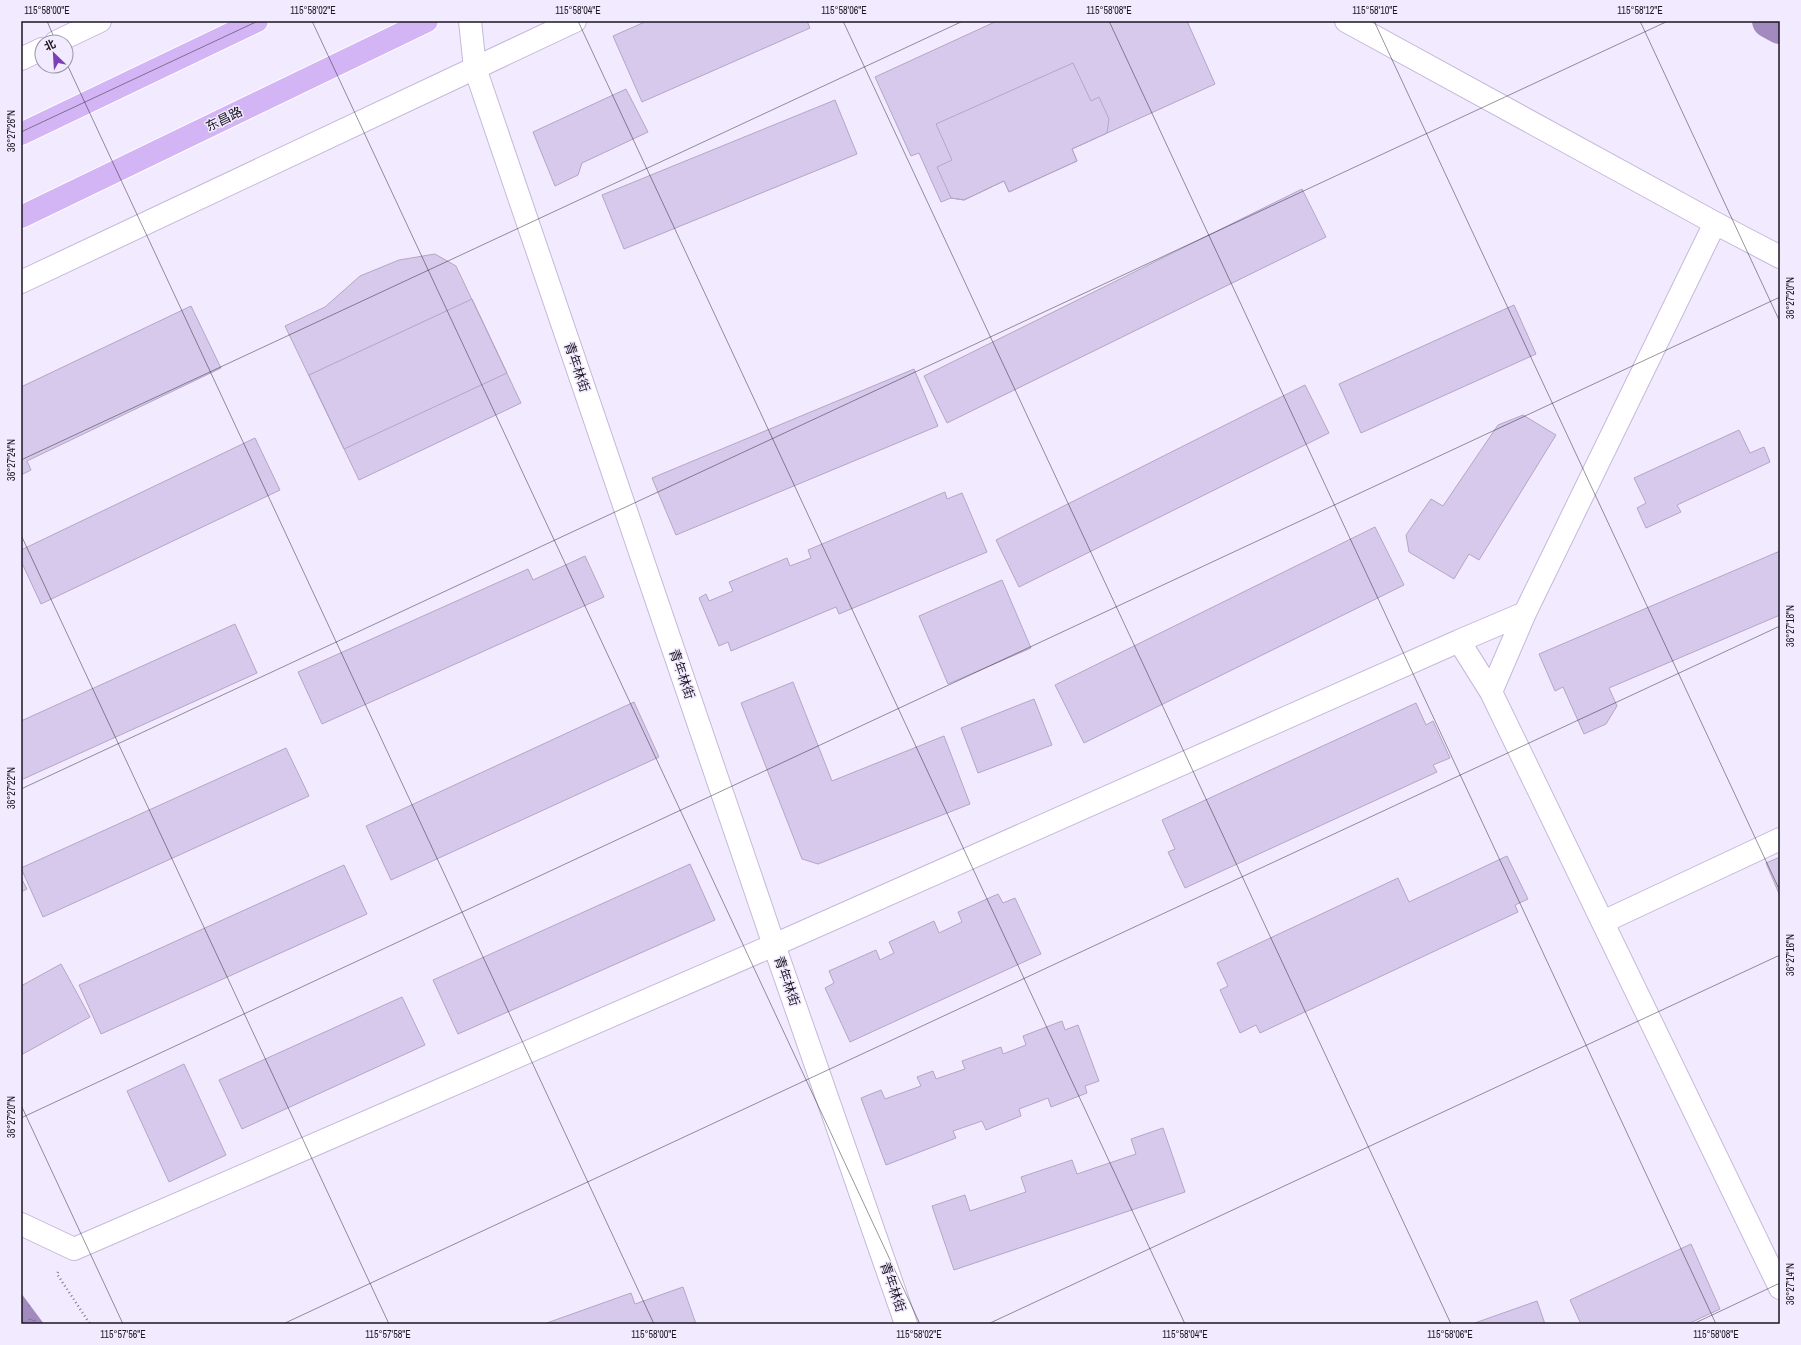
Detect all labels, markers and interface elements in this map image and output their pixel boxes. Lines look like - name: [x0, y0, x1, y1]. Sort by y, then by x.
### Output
- text: 115°58'00"E: [24, 4, 70, 17]
- text: 115°58'02"E: [290, 4, 336, 17]
- text: 115°58'04"E: [555, 4, 601, 17]
- text: 115°58'06"E: [821, 4, 867, 17]
- text: 115°58'08"E: [1086, 4, 1132, 17]
- text: 115°58'10"E: [1352, 4, 1398, 17]
- text: 115°58'12"E: [1617, 4, 1663, 17]
- north arrow: [34, 34, 74, 74]
- text: 北: [42, 36, 58, 54]
- street label: 东昌路: [203, 103, 245, 135]
- text: 36°27'26"N: [5, 110, 18, 152]
- text: 36°27'20"N: [1784, 277, 1797, 319]
- street label: 青年林街: [560, 340, 594, 394]
- text: 36°27'24"N: [5, 439, 18, 481]
- text: 36°27'18"N: [1784, 605, 1797, 647]
- street label: 青年林街: [665, 647, 699, 701]
- text: 36°27'22"N: [5, 767, 18, 809]
- text: 36°27'16"N: [1784, 934, 1797, 976]
- street label: 青年林街: [770, 954, 804, 1008]
- text: 36°27'20"N: [5, 1096, 18, 1138]
- street label: 青年林街: [876, 1260, 910, 1314]
- text: 36°27'14"N: [1784, 1263, 1797, 1305]
- text: 115°57'56"E: [100, 1328, 146, 1341]
- text: 115°57'58"E: [365, 1328, 411, 1341]
- text: 115°58'00"E: [631, 1328, 677, 1341]
- text: 115°58'02"E: [896, 1328, 942, 1341]
- text: 115°58'04"E: [1162, 1328, 1208, 1341]
- text: 115°58'06"E: [1427, 1328, 1473, 1341]
- text: 115°58'08"E: [1693, 1328, 1739, 1341]

